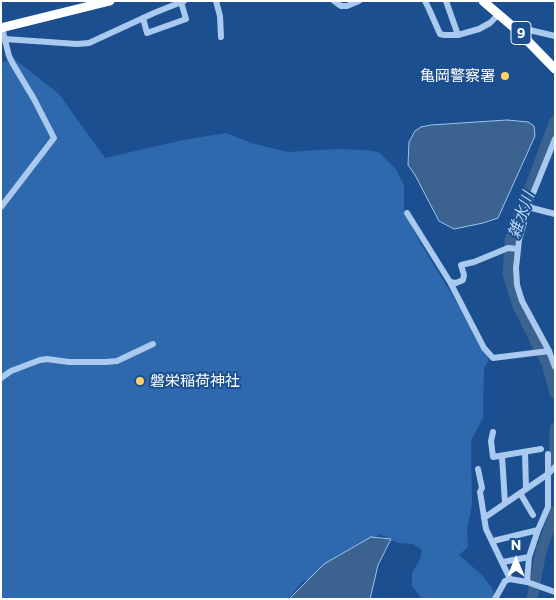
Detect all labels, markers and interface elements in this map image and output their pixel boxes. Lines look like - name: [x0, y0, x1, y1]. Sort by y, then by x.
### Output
- road number: 9: [511, 22, 531, 44]
- place label: 亀岡警察署: [420, 67, 495, 85]
- marker: 亀岡警察署: [499, 70, 511, 82]
- water label: 雑水川: [504, 189, 538, 241]
- place label: 磐栄稲荷神社: [150, 372, 240, 390]
- marker: 磐栄稲荷神社: [134, 375, 146, 387]
- north arrow: [491, 535, 541, 585]
- text: N: [511, 536, 521, 553]

